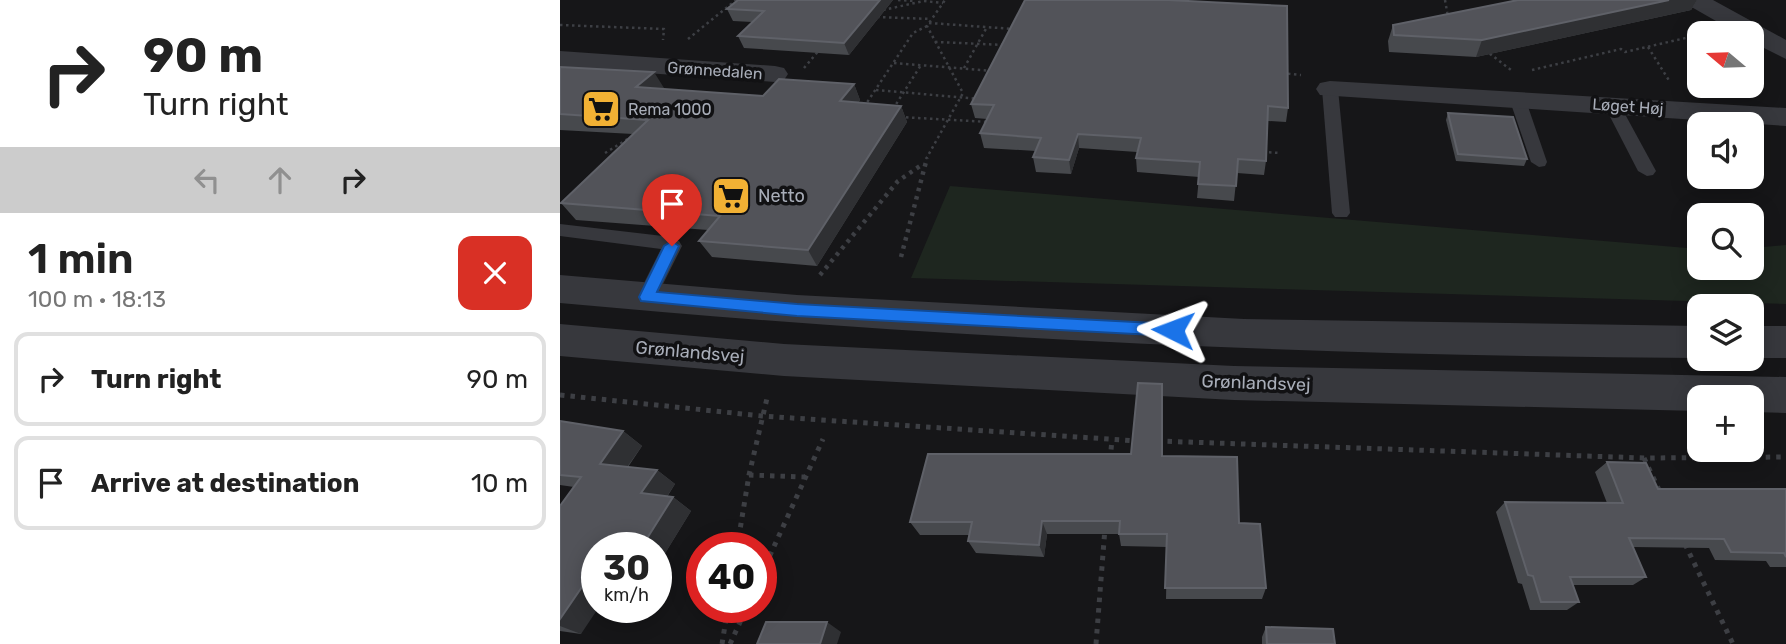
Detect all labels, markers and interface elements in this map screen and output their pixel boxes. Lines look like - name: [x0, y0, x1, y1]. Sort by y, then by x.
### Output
- north arrow: [1687, 21, 1764, 98]
- map controls: [1687, 21, 1764, 462]
- text: 90 m: [143, 26, 263, 84]
- icon: right: [28, 28, 119, 119]
- street label: Grønnedalen: [667, 58, 763, 83]
- text: Turn right: [143, 85, 288, 123]
- supermarket icon: Rema 1000: [580, 88, 622, 130]
- street label: Løget Høj: [1592, 95, 1664, 118]
- place label: Rema 1000: [628, 100, 712, 119]
- button: sound: [1687, 112, 1764, 189]
- icon: left: [188, 161, 226, 199]
- icon: ahead: [261, 161, 299, 199]
- icon: right: [334, 161, 372, 199]
- pin: [642, 174, 702, 246]
- supermarket icon: Netto: [710, 175, 752, 217]
- icon: arrive: [653, 185, 691, 223]
- place label: Netto: [758, 185, 805, 207]
- button: search: [1687, 203, 1764, 280]
- text: 1 min: [28, 234, 134, 284]
- button: close: [458, 236, 532, 310]
- text: 100 m · 18:13: [28, 285, 166, 313]
- position arrow: [1136, 293, 1210, 367]
- button: layers: [1687, 294, 1764, 371]
- street label: Grønlandsvej: [635, 336, 745, 368]
- icon: right: [32, 360, 70, 398]
- text: Turn right: [91, 364, 221, 395]
- text: 90 m: [467, 364, 528, 395]
- street label: Grønlandsvej: [1201, 370, 1311, 396]
- button: +: [1687, 385, 1764, 462]
- icon: arrive: [32, 464, 70, 502]
- text: Arrive at destination: [91, 468, 359, 499]
- text: 10 m: [471, 468, 528, 499]
- speed limit sign: 40: [686, 532, 777, 623]
- text: 30: [603, 547, 650, 589]
- text: km/h: [604, 584, 649, 606]

